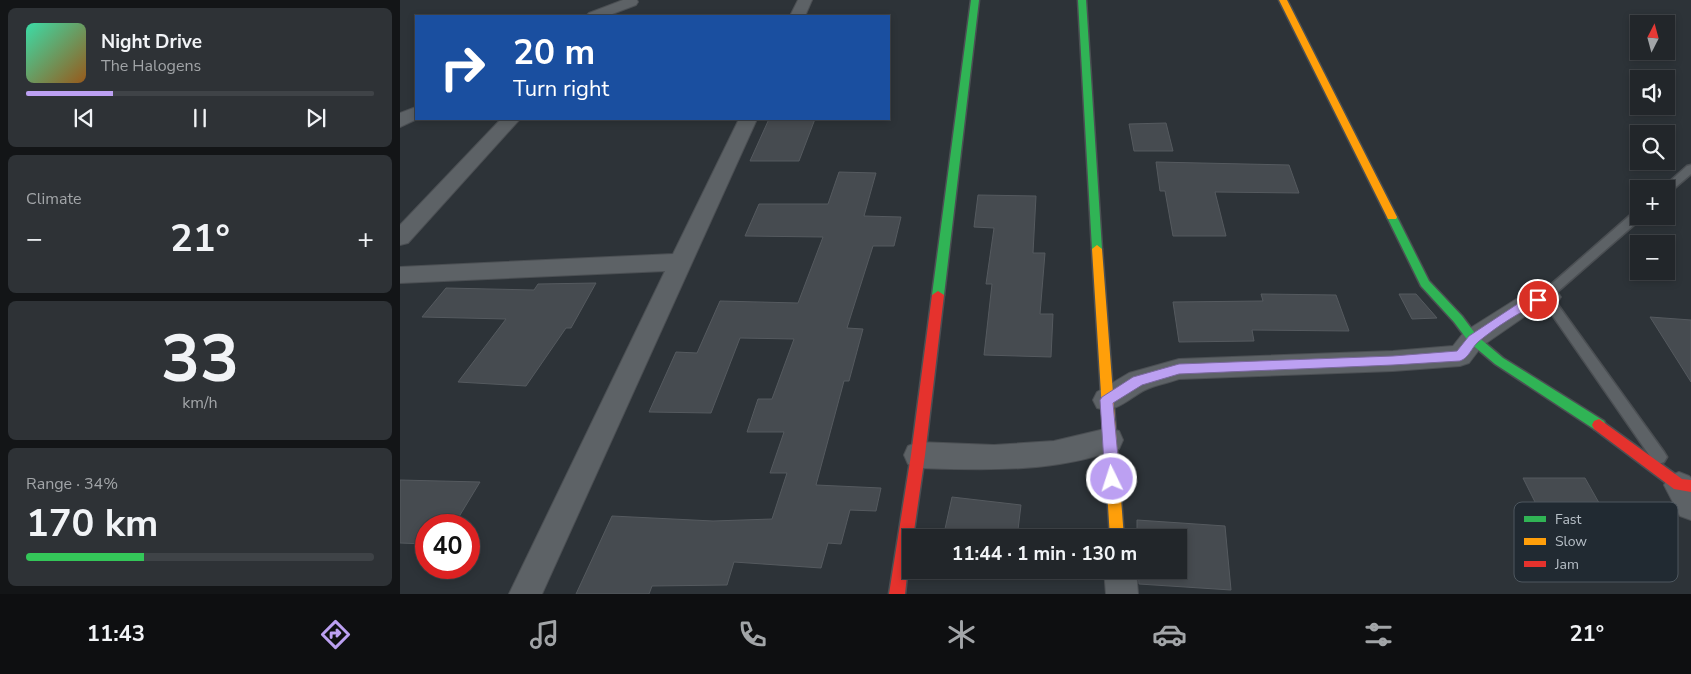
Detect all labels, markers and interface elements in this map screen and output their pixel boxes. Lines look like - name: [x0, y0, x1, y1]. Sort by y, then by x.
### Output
- north arrow: [1630, 15, 1675, 60]
- map controls: [1630, 15, 1675, 280]
- text: Night Drive: [101, 29, 202, 55]
- text: 20 m: [513, 29, 595, 76]
- icon: right: [430, 35, 495, 100]
- text: The Halogens: [101, 55, 201, 77]
- button: sound: [1630, 70, 1675, 115]
- text: Turn right: [513, 74, 609, 104]
- icon: previous: [70, 104, 98, 132]
- icon: pause: [186, 104, 214, 132]
- icon: next: [302, 104, 330, 132]
- button: search: [1630, 125, 1675, 170]
- button: +: [1630, 180, 1675, 225]
- text: Climate: [26, 188, 81, 210]
- text: 21°: [170, 213, 230, 264]
- text: −: [26, 220, 43, 258]
- text: +: [357, 220, 374, 258]
- button: −: [1630, 235, 1675, 280]
- pin: [1517, 279, 1559, 321]
- icon: arrive: [1524, 286, 1552, 314]
- text: 33: [161, 315, 239, 404]
- text: km/h: [182, 392, 218, 414]
- position arrow: [1085, 452, 1137, 504]
- text: Range · 34%: [26, 473, 118, 495]
- text: 170 km: [26, 498, 158, 549]
- legend: [1514, 502, 1678, 582]
- text: Fast: [1555, 510, 1581, 529]
- speed limit sign: 40: [415, 514, 480, 579]
- text: Slow: [1555, 532, 1587, 551]
- text: 11:44 · 1 min · 130 m: [952, 541, 1137, 567]
- text: Jam: [1554, 555, 1579, 574]
- icon: directions: [318, 617, 353, 652]
- icon: music: [527, 617, 562, 652]
- icon: phone: [735, 617, 770, 652]
- icon: climate: [944, 617, 979, 652]
- icon: car: [1152, 617, 1187, 652]
- icon: filters: [1361, 617, 1396, 652]
- text: 11:43: [87, 619, 145, 649]
- text: 21°: [1569, 619, 1604, 649]

